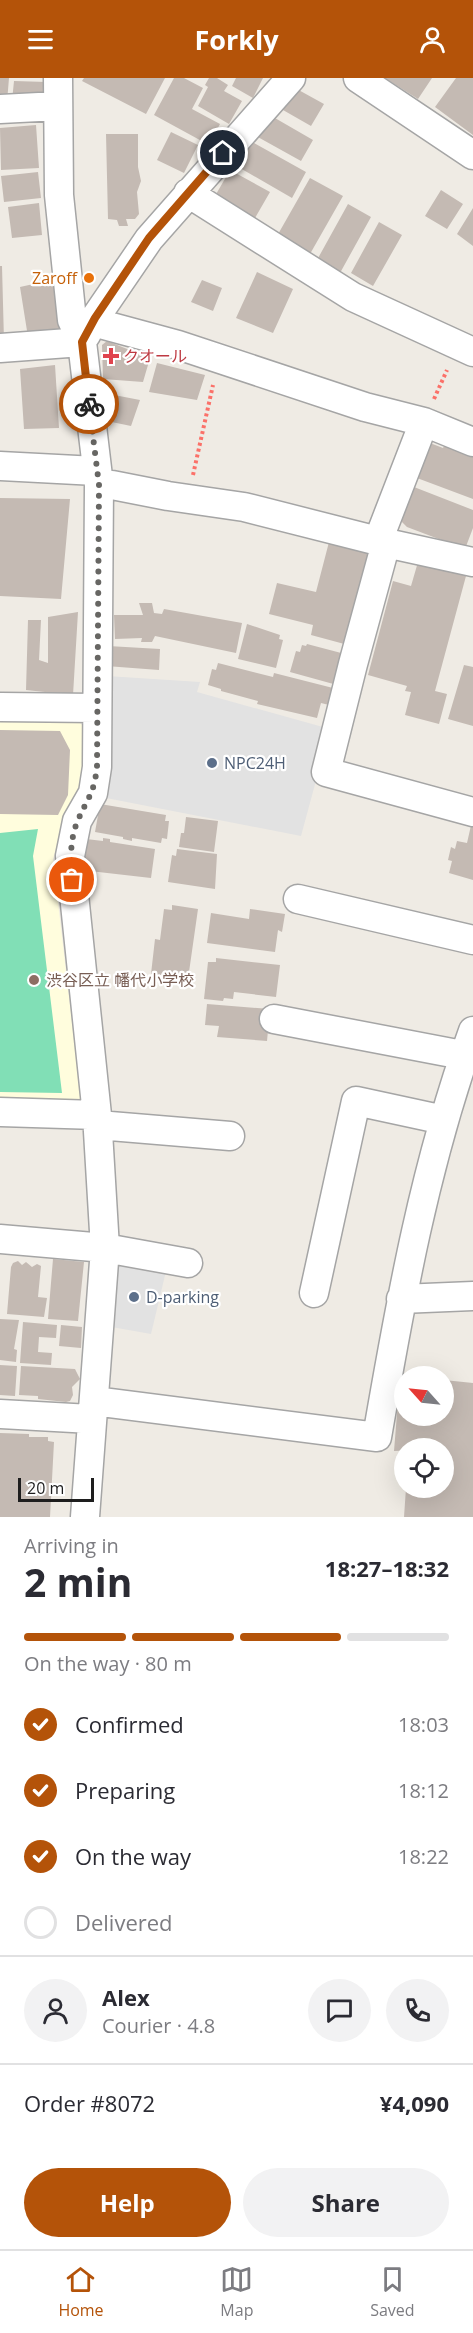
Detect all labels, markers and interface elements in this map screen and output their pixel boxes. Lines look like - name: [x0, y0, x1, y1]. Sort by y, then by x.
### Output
- text: Forkly: [194, 21, 279, 58]
- icon: menu: [24, 23, 57, 56]
- icon: person: [416, 23, 449, 56]
- pin: [197, 127, 248, 178]
- icon: home: [206, 136, 239, 169]
- place label: Zaroff: [32, 267, 78, 289]
- marker: Zaroff: [82, 271, 96, 285]
- place label: クオール: [123, 345, 187, 367]
- marker: クオール: [104, 349, 118, 363]
- courier: [59, 374, 119, 434]
- icon: bike: [73, 388, 106, 421]
- place label: NPC24H: [224, 752, 286, 774]
- marker: NPC24H: [205, 756, 219, 770]
- pin: [46, 854, 97, 905]
- icon: bag: [55, 863, 88, 896]
- place label: 渋谷区立 幡代小学校: [46, 969, 194, 991]
- marker: 渋谷区立 幡代小学校: [27, 973, 41, 987]
- place label: D-parking: [146, 1286, 219, 1308]
- marker: D-parking: [127, 1290, 141, 1304]
- north arrow: [394, 1366, 454, 1426]
- map controls: [394, 1366, 454, 1498]
- button: locate: [394, 1438, 454, 1498]
- scale bar: [18, 1475, 94, 1502]
- text: 20 m: [27, 1477, 64, 1499]
- text: Arriving in: [24, 1532, 119, 1559]
- text: 18:27–18:32: [325, 1553, 449, 1583]
- text: 2 min: [24, 1555, 132, 1608]
- text: On the way · 80 m: [24, 1650, 192, 1677]
- icon: check: [24, 1708, 57, 1741]
- text: Confirmed: [75, 1709, 184, 1739]
- text: 18:03: [398, 1711, 449, 1738]
- icon: check: [24, 1774, 57, 1807]
- text: Preparing: [75, 1775, 175, 1805]
- text: 18:12: [398, 1777, 449, 1804]
- icon: check: [24, 1840, 57, 1873]
- text: On the way: [75, 1841, 191, 1871]
- text: 18:22: [398, 1843, 449, 1870]
- text: Delivered: [75, 1907, 173, 1937]
- button: person: [24, 1979, 87, 2042]
- button: chat: [308, 1979, 371, 2042]
- button: phone: [386, 1979, 449, 2042]
- text: Alex: [102, 1982, 150, 2012]
- text: Courier · 4.8: [102, 2012, 215, 2039]
- text: Order #8072: [24, 2088, 155, 2118]
- text: ¥4,090: [380, 2088, 449, 2118]
- button: Help: [24, 2168, 231, 2237]
- button: Share: [243, 2168, 449, 2237]
- tab: Home: [58, 2263, 104, 2321]
- tab: Map: [220, 2263, 253, 2321]
- tab: Saved: [370, 2263, 415, 2321]

